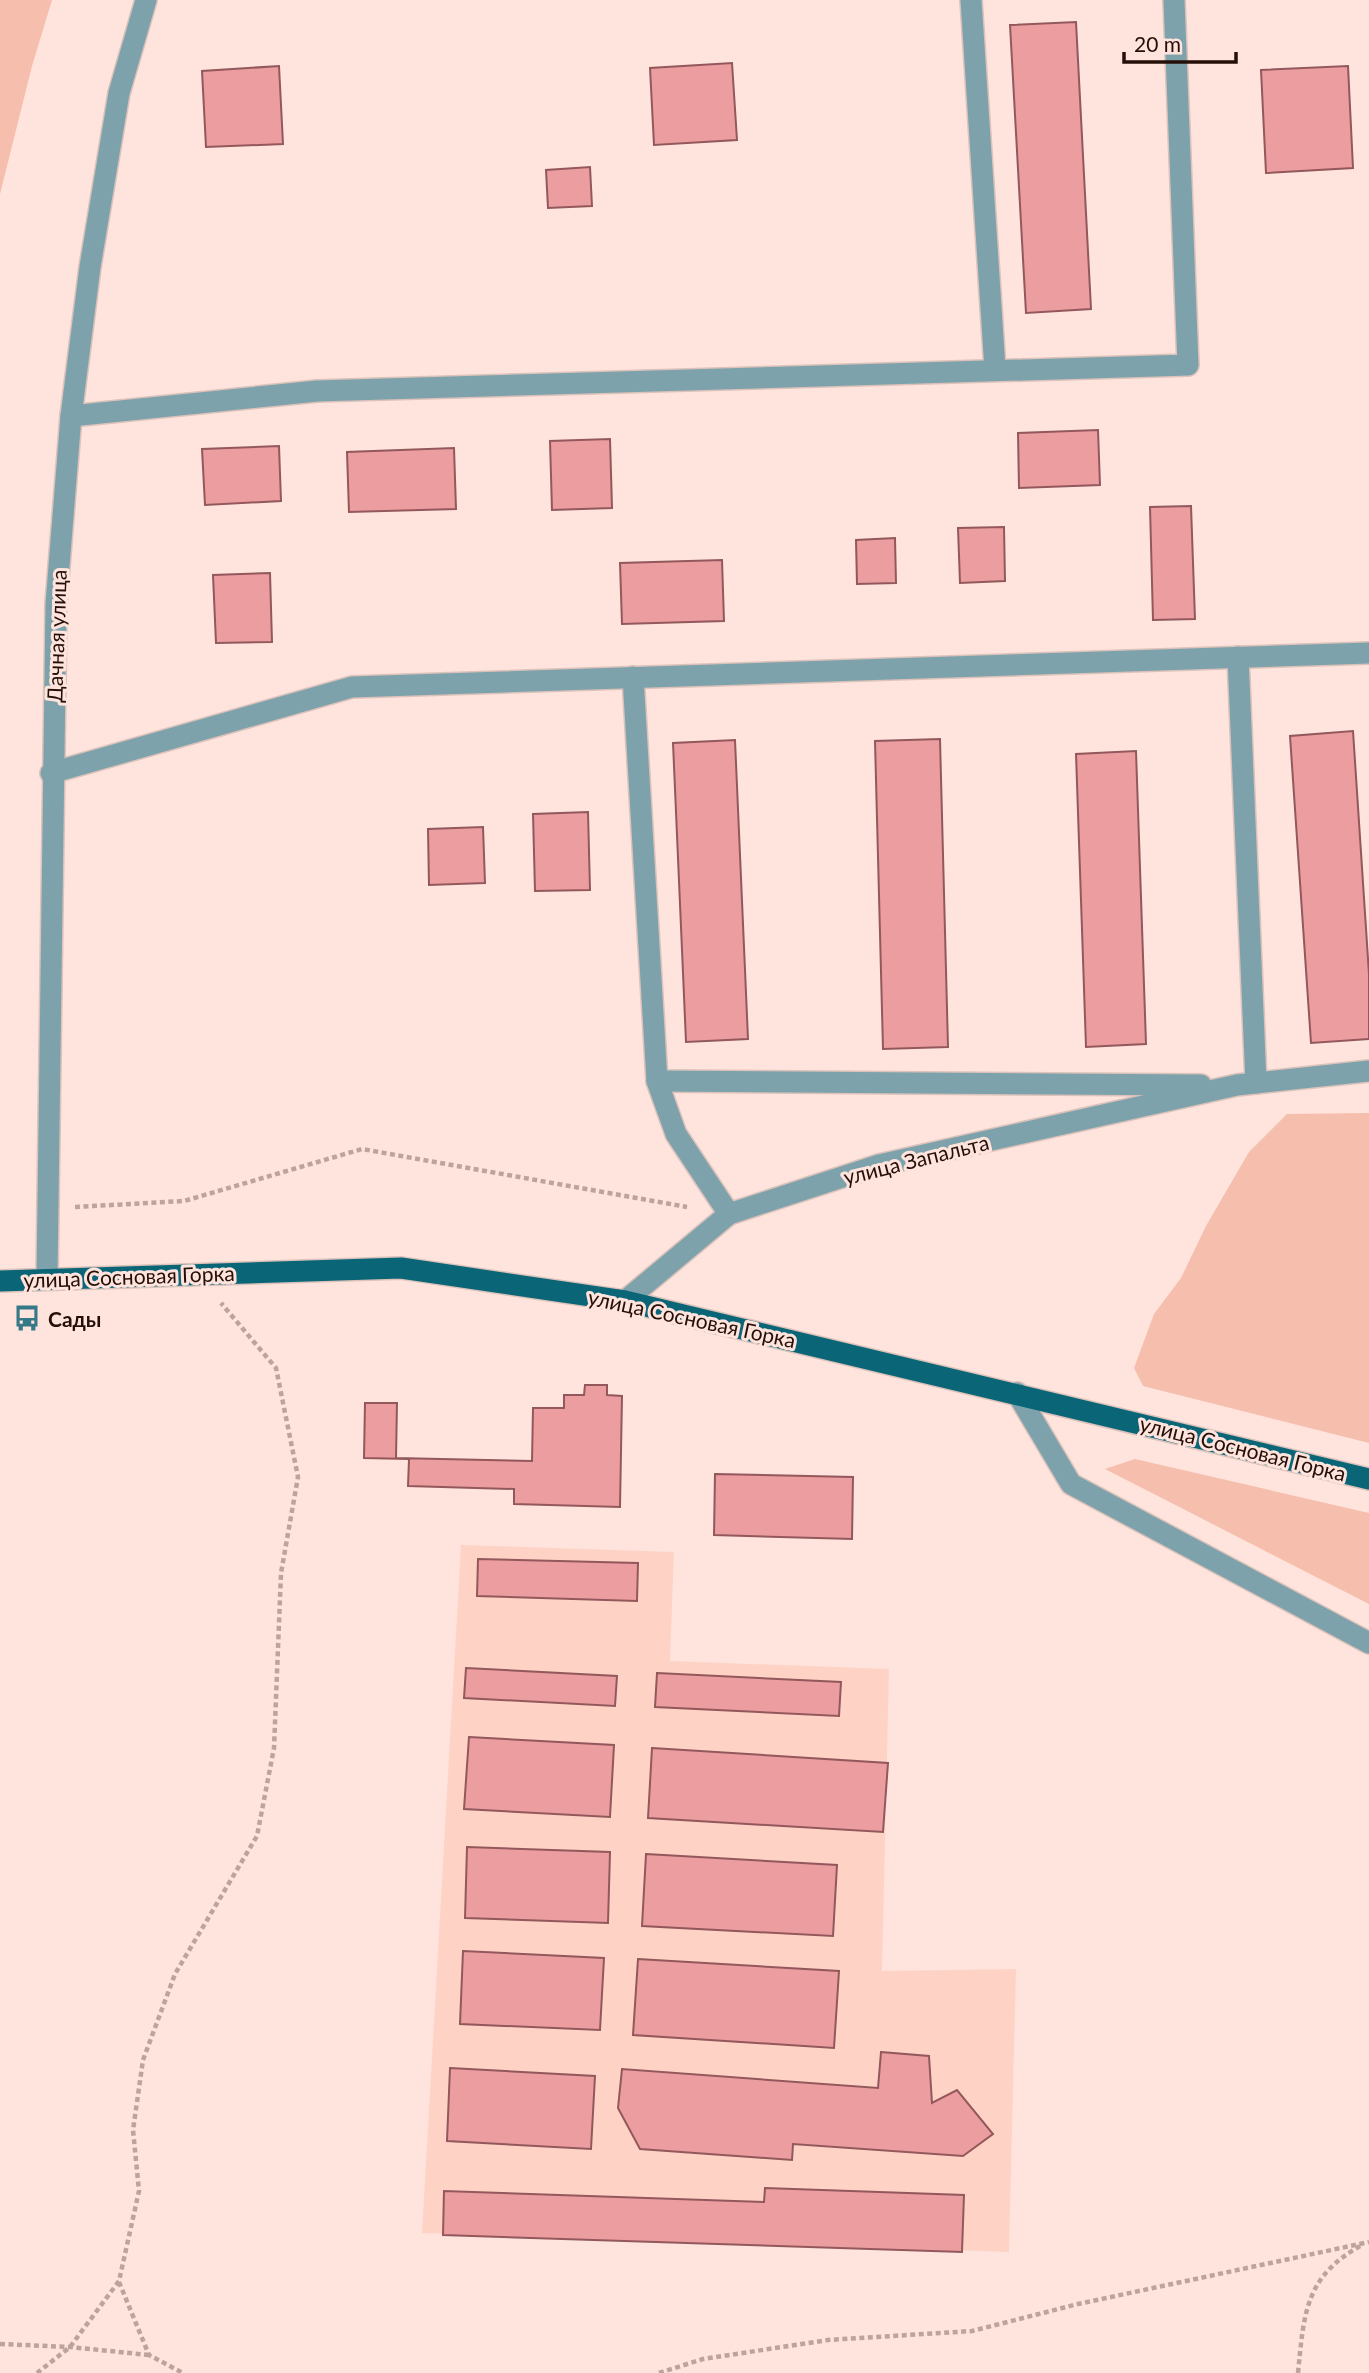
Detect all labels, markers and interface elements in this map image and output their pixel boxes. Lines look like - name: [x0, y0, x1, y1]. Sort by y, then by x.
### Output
- scale bar: [1124, 21, 1236, 65]
- text: 20 m: [1134, 31, 1181, 56]
- street label: Дачная улица: [41, 569, 71, 703]
- street label: улица Запальта: [841, 1129, 991, 1189]
- street label: улица Сосновая Горка: [23, 1260, 235, 1292]
- street label: улица Сосновая Горка: [586, 1284, 798, 1352]
- bus stop icon: Сады: [12, 1303, 42, 1333]
- place label: Сады: [48, 1306, 101, 1331]
- street label: улица Сосновая Горка: [1137, 1410, 1349, 1486]

